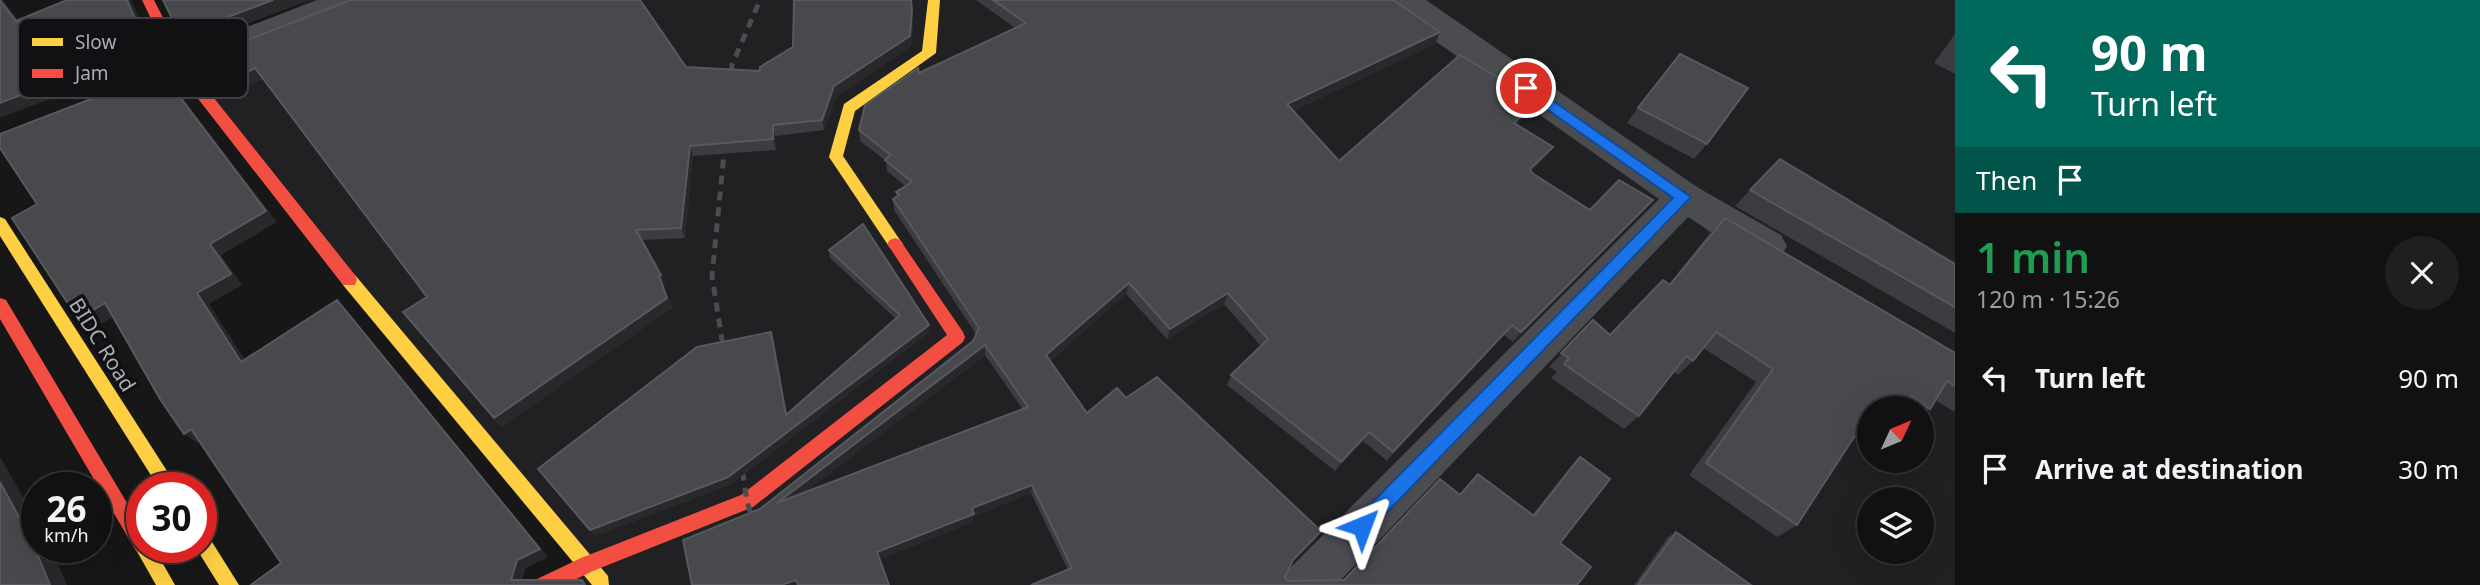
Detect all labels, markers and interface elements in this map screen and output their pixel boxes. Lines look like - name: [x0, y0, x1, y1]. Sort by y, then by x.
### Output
- legend: [18, 18, 248, 98]
- text: 90 m: [2091, 19, 2208, 85]
- icon: left: [1976, 28, 2067, 119]
- text: Slow: [75, 29, 116, 55]
- pin: [1496, 58, 1556, 118]
- text: Jam: [73, 60, 109, 86]
- icon: arrive: [1507, 69, 1545, 107]
- text: Turn left: [2091, 82, 2217, 125]
- icon: arrive: [2051, 161, 2089, 199]
- text: Then: [1976, 162, 2037, 198]
- text: 1 min: [1976, 228, 2090, 285]
- button: close: [2385, 236, 2459, 310]
- text: 120 m · 15:26: [1976, 283, 2120, 315]
- street label: BIDC Road: [63, 292, 143, 397]
- icon: left: [1976, 359, 2014, 397]
- text: Turn left: [2035, 360, 2146, 396]
- text: 90 m: [2398, 360, 2459, 396]
- north arrow: [1857, 396, 1934, 472]
- map controls: [1857, 396, 1934, 564]
- icon: arrive: [1976, 450, 2014, 488]
- text: Arrive at destination: [2035, 451, 2304, 487]
- text: 30 m: [2398, 451, 2459, 487]
- speed limit sign: 30: [126, 472, 217, 563]
- text: 26: [46, 485, 87, 532]
- button: layers: [1857, 487, 1934, 564]
- position arrow: [1325, 489, 1399, 563]
- text: km/h: [44, 523, 89, 547]

